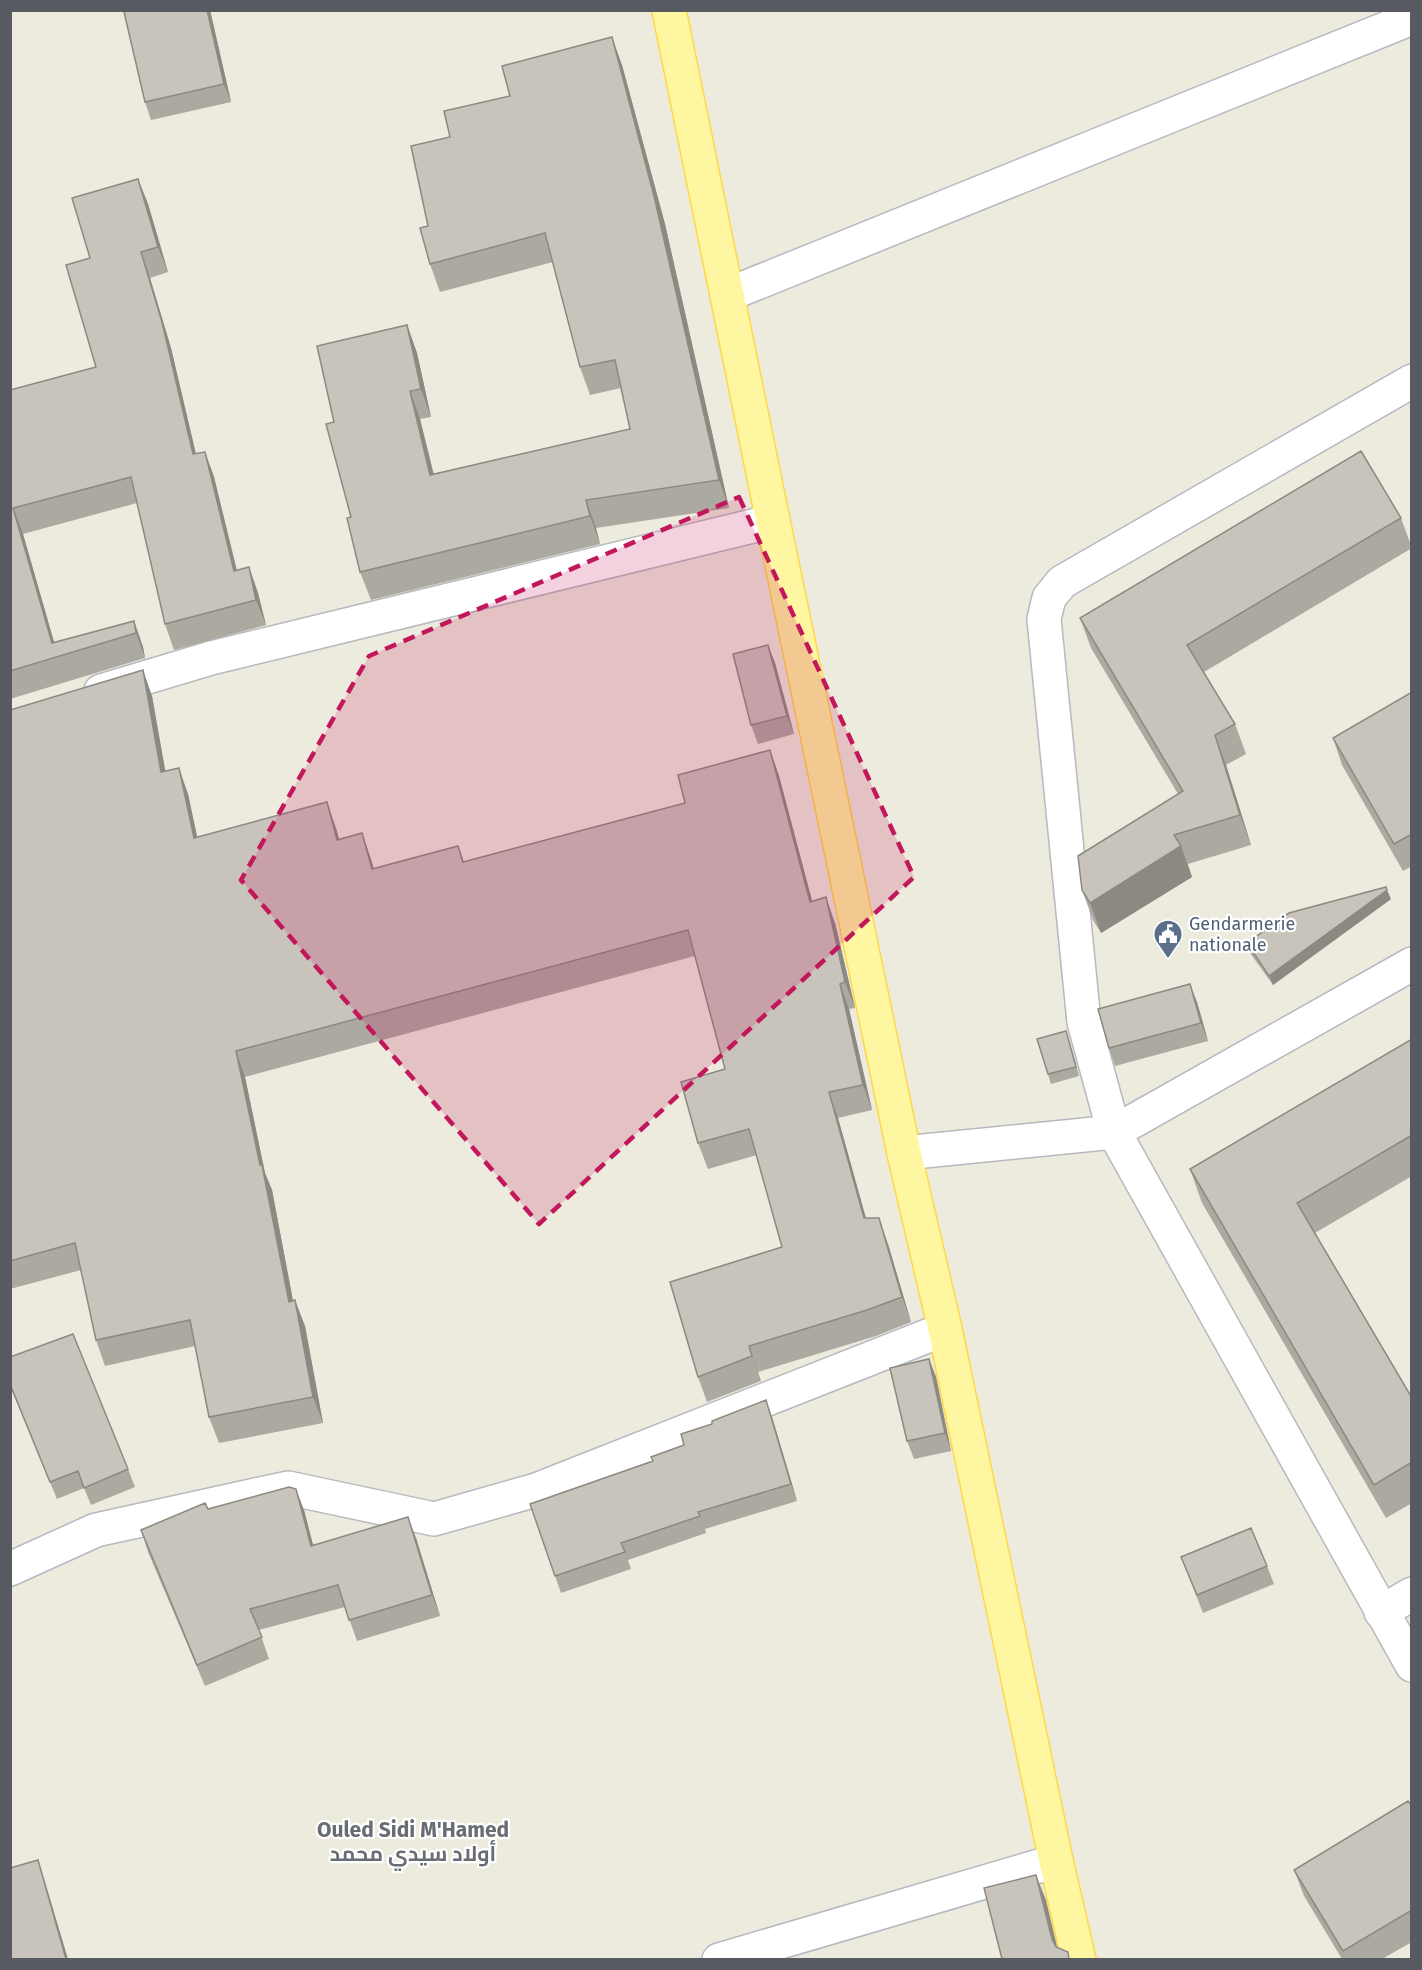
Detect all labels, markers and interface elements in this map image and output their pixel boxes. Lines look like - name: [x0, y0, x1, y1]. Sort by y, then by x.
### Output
- place label: Gendarmerie nationale: [1189, 913, 1295, 956]
- public building icon: Gendarmerie nationale: [1152, 918, 1184, 960]
- district label: Ouled Sidi M'Hamed أولاد سيدي محمد: [317, 1817, 509, 1871]

